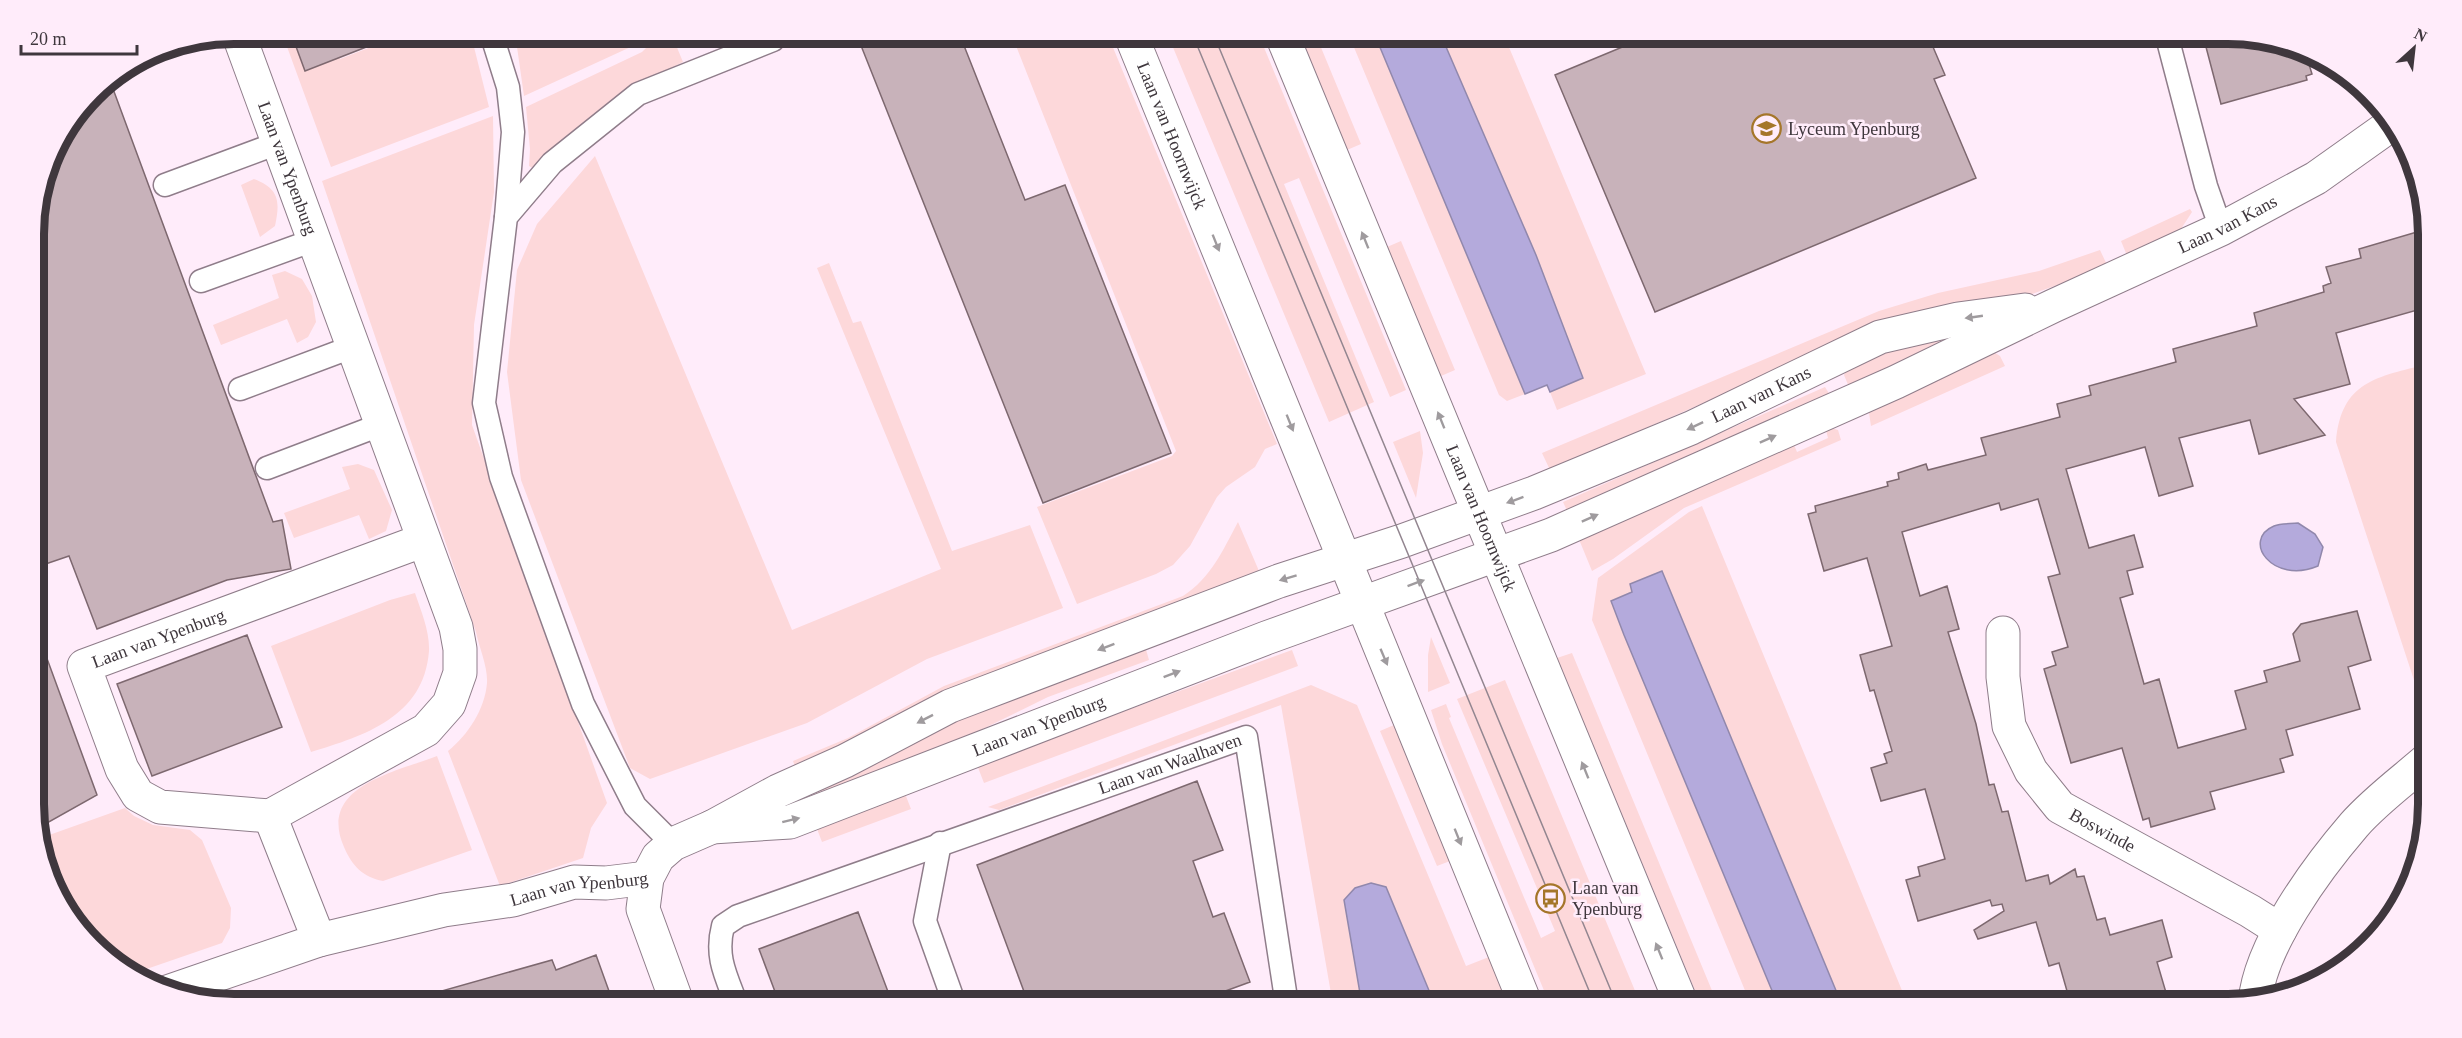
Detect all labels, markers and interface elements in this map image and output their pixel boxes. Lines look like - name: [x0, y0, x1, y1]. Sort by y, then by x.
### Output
- scale bar: [21, 18, 136, 56]
- north arrow: [2384, 18, 2444, 78]
- text: N: [2412, 25, 2430, 45]
- text: 20 m: [30, 29, 67, 49]
- street label: Laan van Hoornwijck: [1133, 59, 1211, 212]
- street label: Laan van Ypenburg: [254, 99, 321, 238]
- school or university icon: Lyceum Ypenburg: [1751, 113, 1783, 145]
- place label: Lyceum Ypenburg: [1788, 119, 1920, 139]
- street label: Laan van Kans: [2175, 191, 2280, 257]
- one-way arrow: [1360, 231, 1370, 249]
- one-way arrow: [1211, 234, 1221, 252]
- one-way arrow: [1965, 312, 1984, 321]
- street label: Laan van Kans: [1708, 362, 1814, 427]
- one-way arrow: [1436, 411, 1446, 429]
- one-way arrow: [1286, 414, 1295, 432]
- one-way arrow: [1686, 421, 1703, 430]
- one-way arrow: [1759, 433, 1777, 443]
- street label: Laan van Hoornwijck: [1442, 442, 1520, 595]
- one-way arrow: [1505, 495, 1523, 505]
- one-way arrow: [1581, 513, 1598, 522]
- one-way arrow: [1279, 574, 1297, 583]
- one-way arrow: [1407, 577, 1425, 587]
- street label: Laan van Ypenburg: [89, 605, 228, 672]
- one-way arrow: [1097, 642, 1115, 652]
- one-way arrow: [1380, 648, 1389, 666]
- one-way arrow: [1163, 669, 1181, 678]
- street label: Laan van Ypenburg: [970, 691, 1108, 760]
- one-way arrow: [916, 714, 933, 724]
- street label: Laan van Waalhaven: [1096, 729, 1244, 798]
- one-way arrow: [1580, 761, 1590, 779]
- street label: Boswinde: [2066, 804, 2139, 856]
- one-way arrow: [782, 815, 800, 825]
- one-way arrow: [1453, 829, 1463, 847]
- street label: Laan van Ypenburg: [508, 868, 649, 910]
- place label: Laan van Ypenburg: [1572, 878, 1642, 919]
- bus stop icon: Laan van Ypenburg: [1535, 882, 1567, 914]
- one-way arrow: [1654, 941, 1664, 959]

